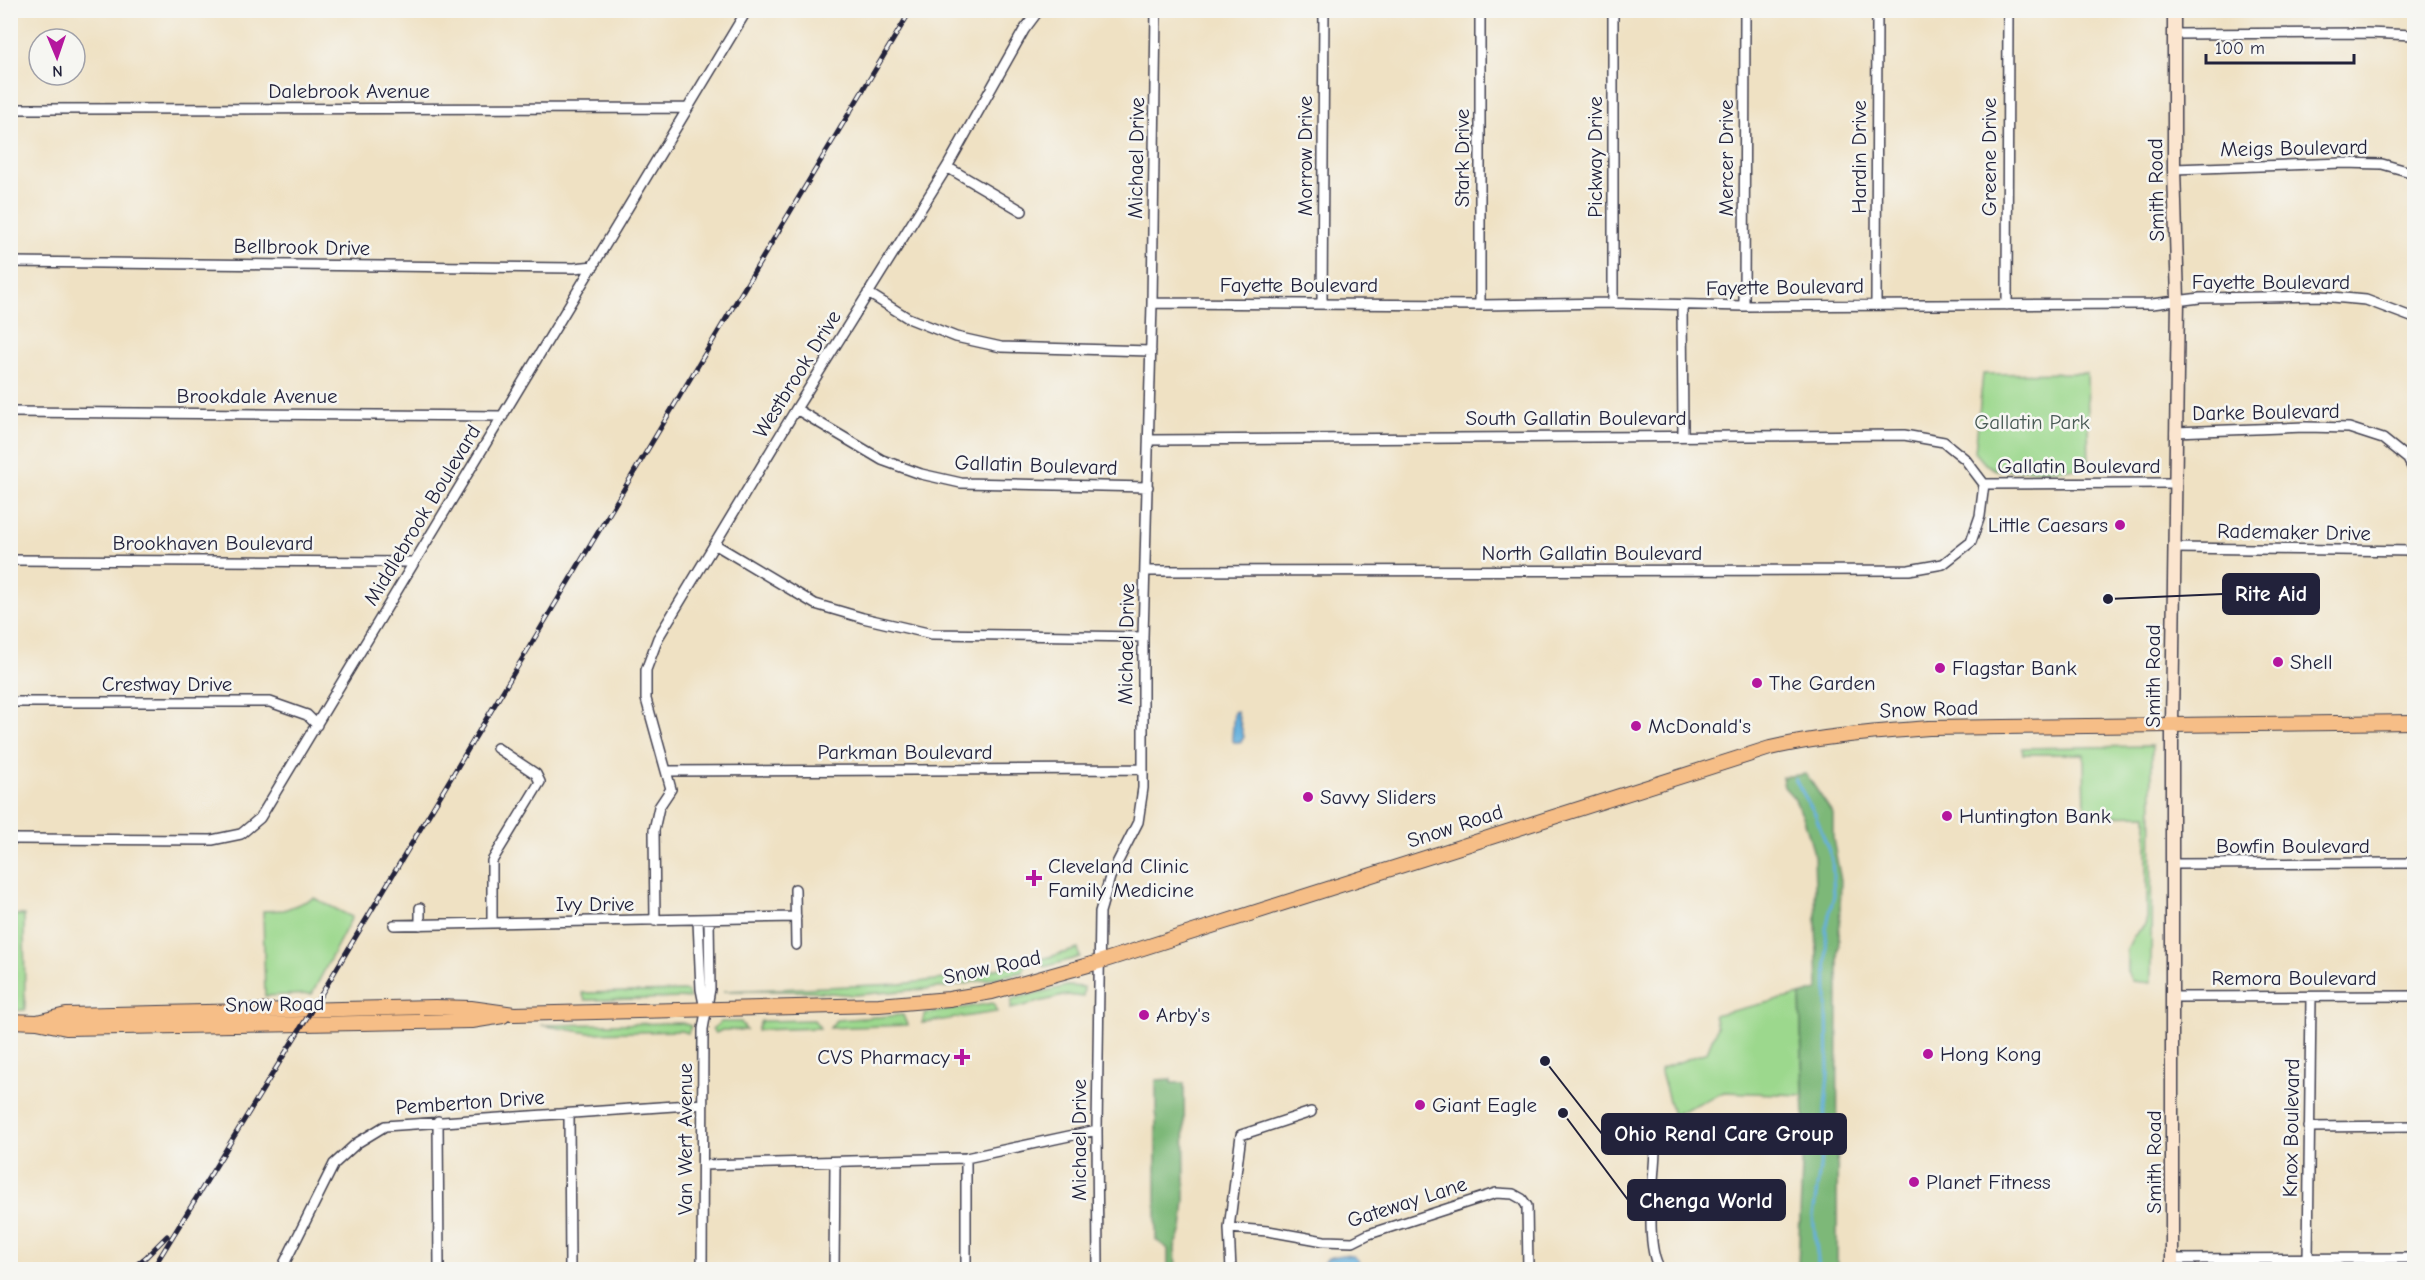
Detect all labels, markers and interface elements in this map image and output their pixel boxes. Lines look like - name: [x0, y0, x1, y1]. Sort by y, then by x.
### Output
- north arrow: [27, 27, 87, 87]
- scale bar: [2206, 27, 2354, 65]
- text: 100 m: [2215, 38, 2265, 59]
- text: N: [52, 62, 63, 80]
- street label: Dalebrook Avenue: [268, 79, 430, 103]
- street label: Morrow Drive: [1293, 96, 1317, 216]
- street label: Pickway Drive: [1583, 96, 1607, 218]
- street label: Michael Drive: [1123, 97, 1149, 219]
- street label: Greene Drive: [1977, 98, 2001, 216]
- street label: Mercer Drive: [1714, 99, 1738, 217]
- street label: Hardin Drive: [1847, 100, 1871, 214]
- street label: Stark Drive: [1450, 109, 1474, 207]
- street label: Meigs Boulevard: [2220, 135, 2368, 161]
- street label: Smith Road: [2143, 138, 2169, 242]
- street label: Bellbrook Drive: [234, 234, 370, 260]
- street label: Fayette Boulevard: [2192, 270, 2350, 294]
- street label: Fayette Boulevard: [1220, 273, 1378, 297]
- street label: Fayette Boulevard: [1706, 274, 1864, 300]
- street label: Westbrook Drive: [748, 306, 846, 442]
- street label: Brookdale Avenue: [177, 384, 338, 408]
- street label: Darke Boulevard: [2192, 399, 2340, 425]
- street label: South Gallatin Boulevard: [1465, 406, 1687, 430]
- park label: Gallatin Park: [1974, 410, 2090, 434]
- street label: Middlebrook Boulevard: [359, 420, 485, 610]
- street label: Gallatin Boulevard: [954, 450, 1118, 480]
- street label: Gallatin Boulevard: [1997, 454, 2161, 478]
- place label: Little Caesars: [1988, 513, 2108, 537]
- marker: Little Caesars: [2113, 518, 2127, 532]
- street label: Rademaker Drive: [2217, 519, 2371, 545]
- street label: Brookhaven Boulevard: [113, 531, 314, 555]
- street label: North Gallatin Boulevard: [1482, 541, 1702, 565]
- callout: Rite Aid: [2223, 574, 2319, 614]
- text: Rite Aid: [2235, 581, 2307, 607]
- street label: Michael Drive: [1113, 583, 1139, 705]
- street label: Smith Road: [2141, 624, 2165, 728]
- place label: Shell: [2290, 650, 2333, 674]
- marker: Shell: [2271, 655, 2285, 669]
- place label: Flagstar Bank: [1952, 656, 2077, 680]
- marker: Flagstar Bank: [1933, 661, 1947, 675]
- place label: The Garden: [1769, 671, 1876, 695]
- street label: Crestway Drive: [102, 672, 232, 696]
- marker: The Garden: [1750, 676, 1764, 690]
- street label: Snow Road: [1879, 695, 1979, 723]
- place label: McDonald's: [1648, 714, 1751, 738]
- marker: McDonald's: [1629, 719, 1643, 733]
- street label: Parkman Boulevard: [817, 740, 993, 764]
- place label: Savvy Sliders: [1320, 785, 1436, 809]
- marker: Savvy Sliders: [1301, 790, 1315, 804]
- street label: Snow Road: [1404, 799, 1506, 853]
- place label: Huntington Bank: [1959, 804, 2111, 828]
- marker: Huntington Bank: [1940, 809, 1954, 823]
- street label: Bowfin Boulevard: [2216, 834, 2370, 858]
- place label: Cleveland Clinic Family Medicine: [1048, 854, 1194, 902]
- marker: Cleveland Clinic Family Medicine: [1025, 869, 1043, 887]
- street label: Ivy Drive: [556, 892, 634, 916]
- street label: Snow Road: [941, 945, 1043, 989]
- street label: Remora Boulevard: [2211, 966, 2377, 990]
- street label: Snow Road: [225, 991, 325, 1017]
- place label: Arby's: [1156, 1003, 1210, 1027]
- marker: Arby's: [1137, 1008, 1151, 1022]
- place label: Hong Kong: [1940, 1042, 2042, 1066]
- place label: CVS Pharmacy: [817, 1045, 951, 1069]
- marker: Hong Kong: [1921, 1047, 1935, 1061]
- marker: CVS Pharmacy: [955, 1050, 969, 1064]
- street label: Knox Boulevard: [2278, 1058, 2304, 1198]
- street label: Van Wert Avenue: [673, 1063, 697, 1215]
- street label: Michael Drive: [1067, 1079, 1091, 1201]
- street label: Pemberton Drive: [395, 1085, 545, 1119]
- place label: Giant Eagle: [1432, 1093, 1537, 1117]
- marker: Giant Eagle: [1413, 1098, 1427, 1112]
- street label: Smith Road: [2142, 1110, 2166, 1214]
- callout: Ohio Renal Care Group: [1602, 1114, 1846, 1154]
- text: Ohio Renal Care Group: [1614, 1121, 1834, 1147]
- place label: Planet Fitness: [1926, 1170, 2051, 1194]
- street label: Gateway Lane: [1344, 1171, 1470, 1233]
- marker: Planet Fitness: [1907, 1175, 1921, 1189]
- callout: Chenga World: [1628, 1180, 1785, 1220]
- text: Chenga World: [1639, 1188, 1773, 1214]

